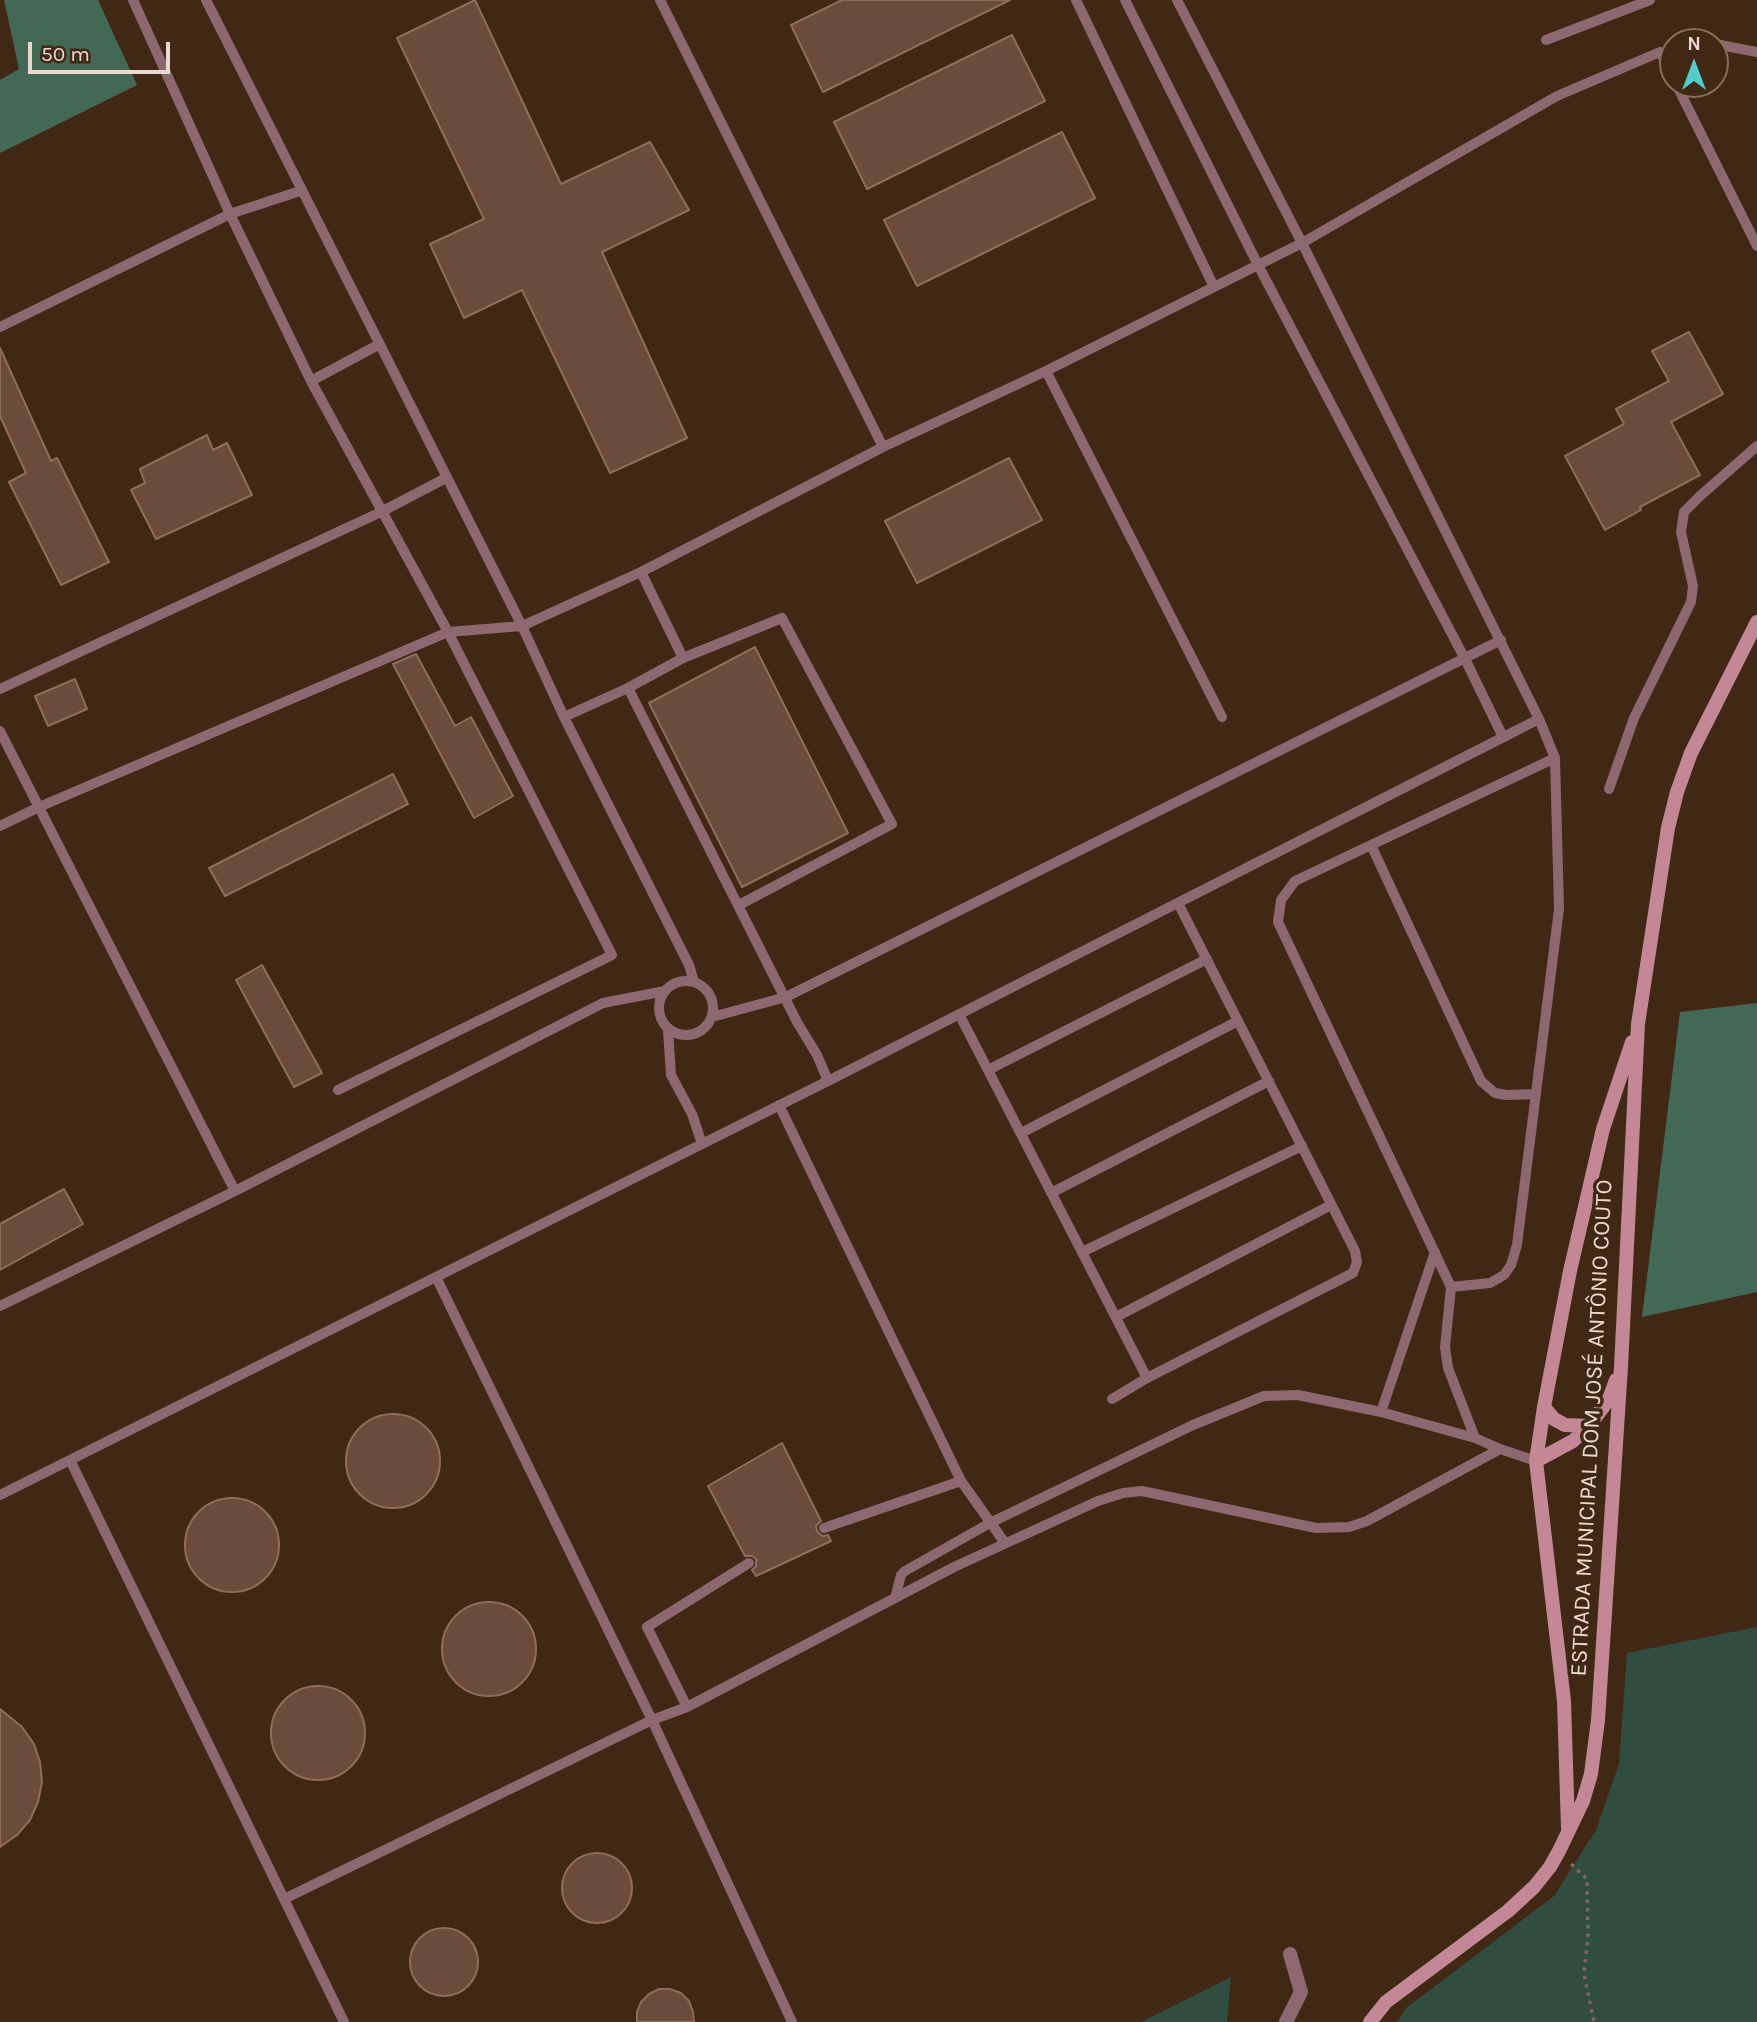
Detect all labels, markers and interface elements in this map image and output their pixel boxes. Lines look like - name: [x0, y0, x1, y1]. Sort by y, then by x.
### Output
- scale bar: [32, 28, 173, 72]
- north arrow: [1659, 28, 1729, 98]
- text: N: [1687, 33, 1701, 55]
- text: 50 m: [41, 42, 90, 66]
- street label: ESTRADA MUNICIPAL DOM JOSÉ ANTÔNIO COUTO: [1565, 1179, 1619, 1677]

